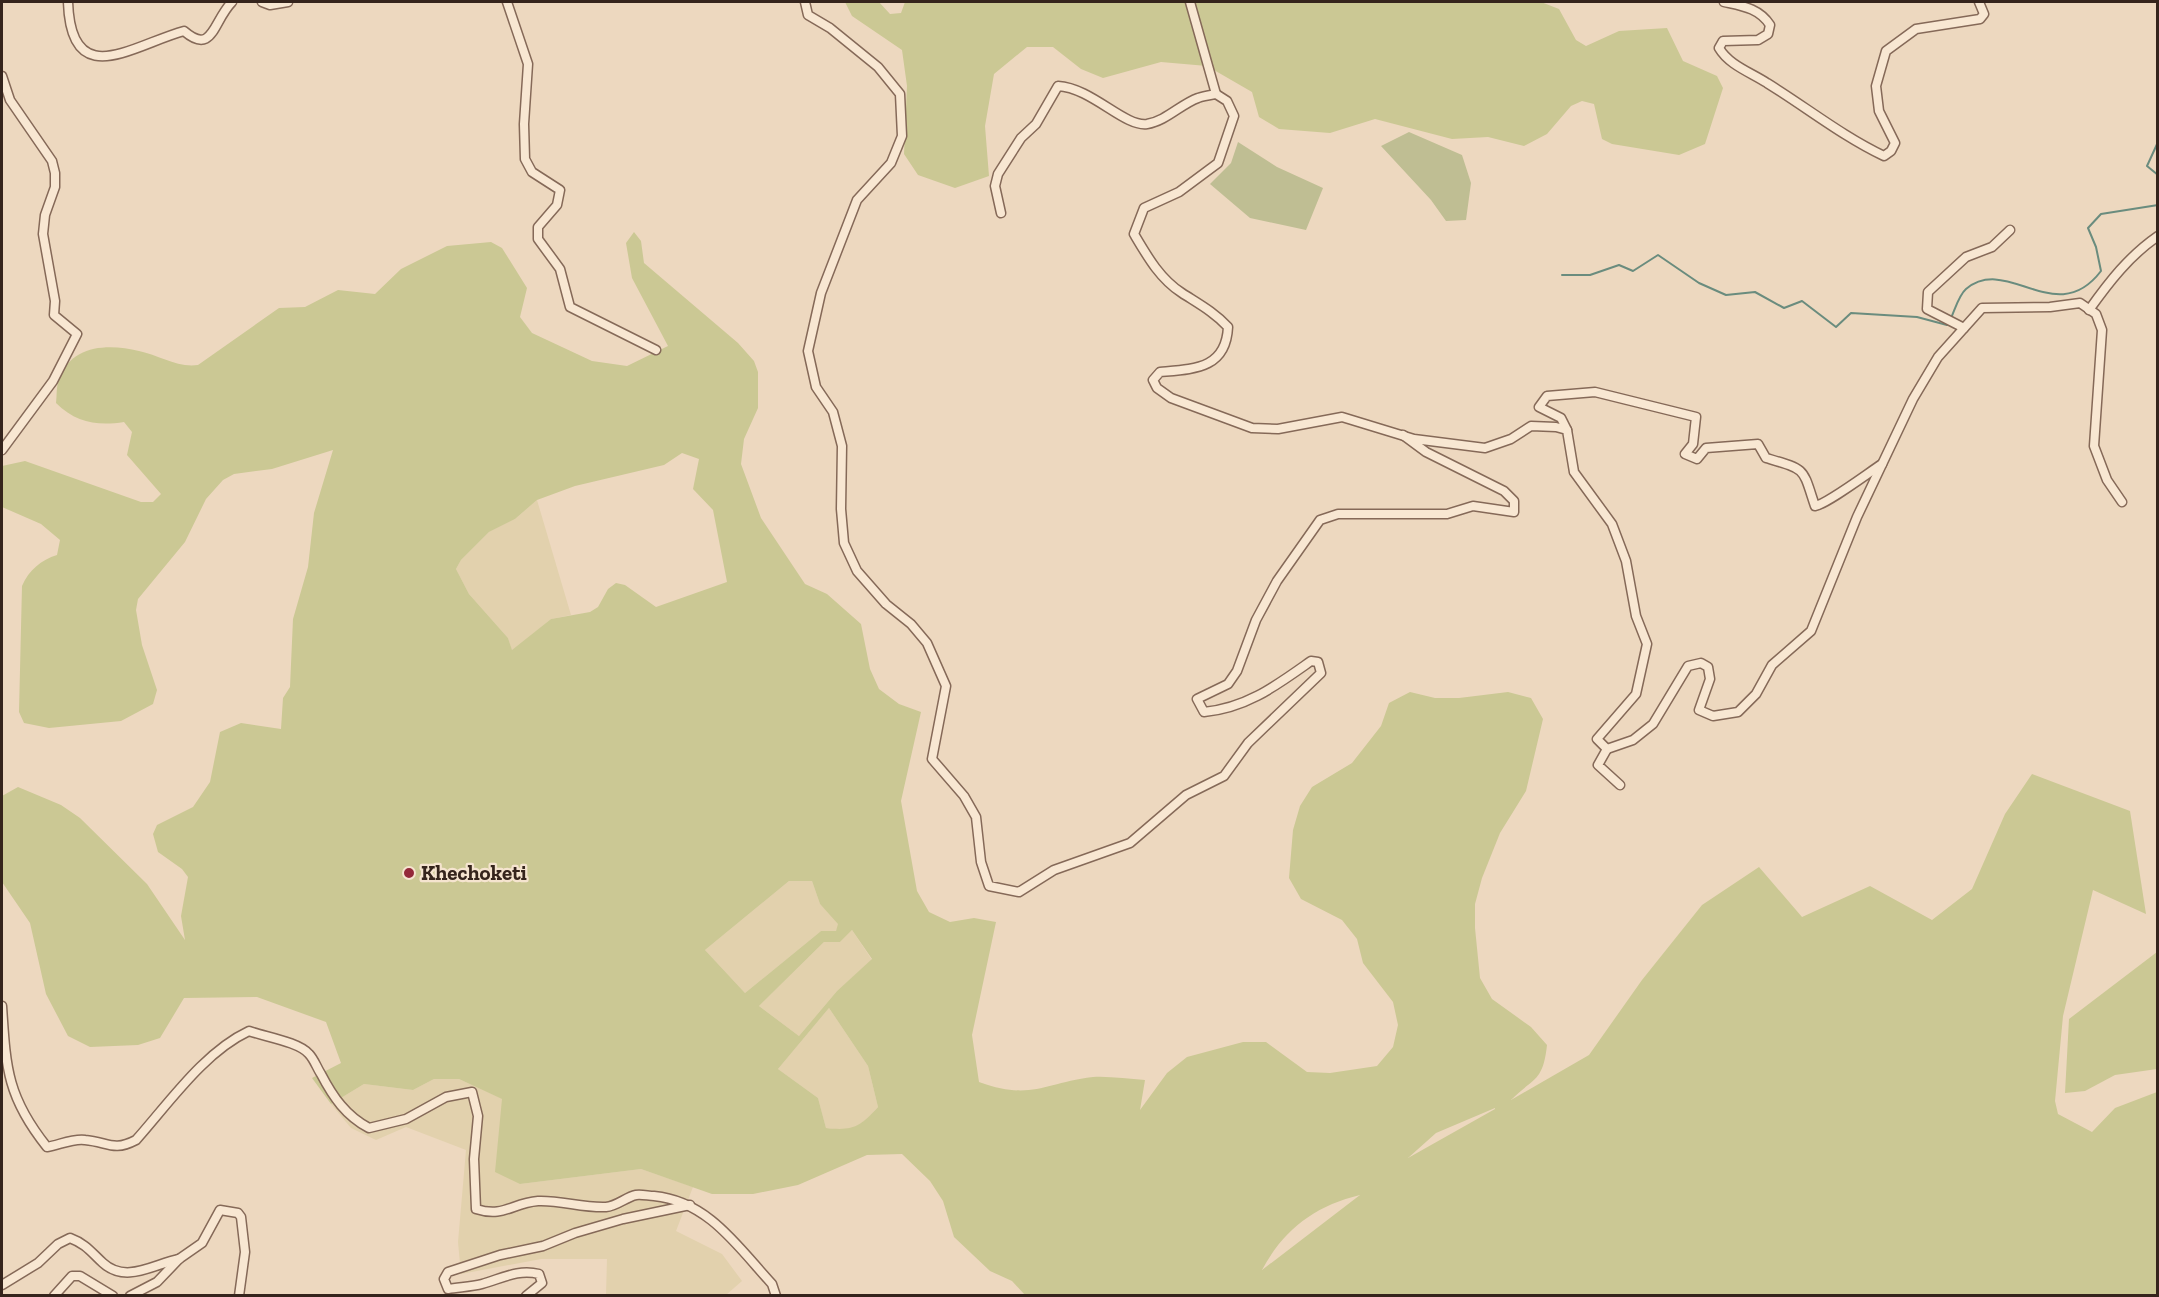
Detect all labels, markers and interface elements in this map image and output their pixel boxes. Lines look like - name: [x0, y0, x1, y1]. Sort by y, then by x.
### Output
- place label: Khechoketi: [421, 860, 527, 885]
- marker: Khechoketi: [402, 866, 416, 880]

